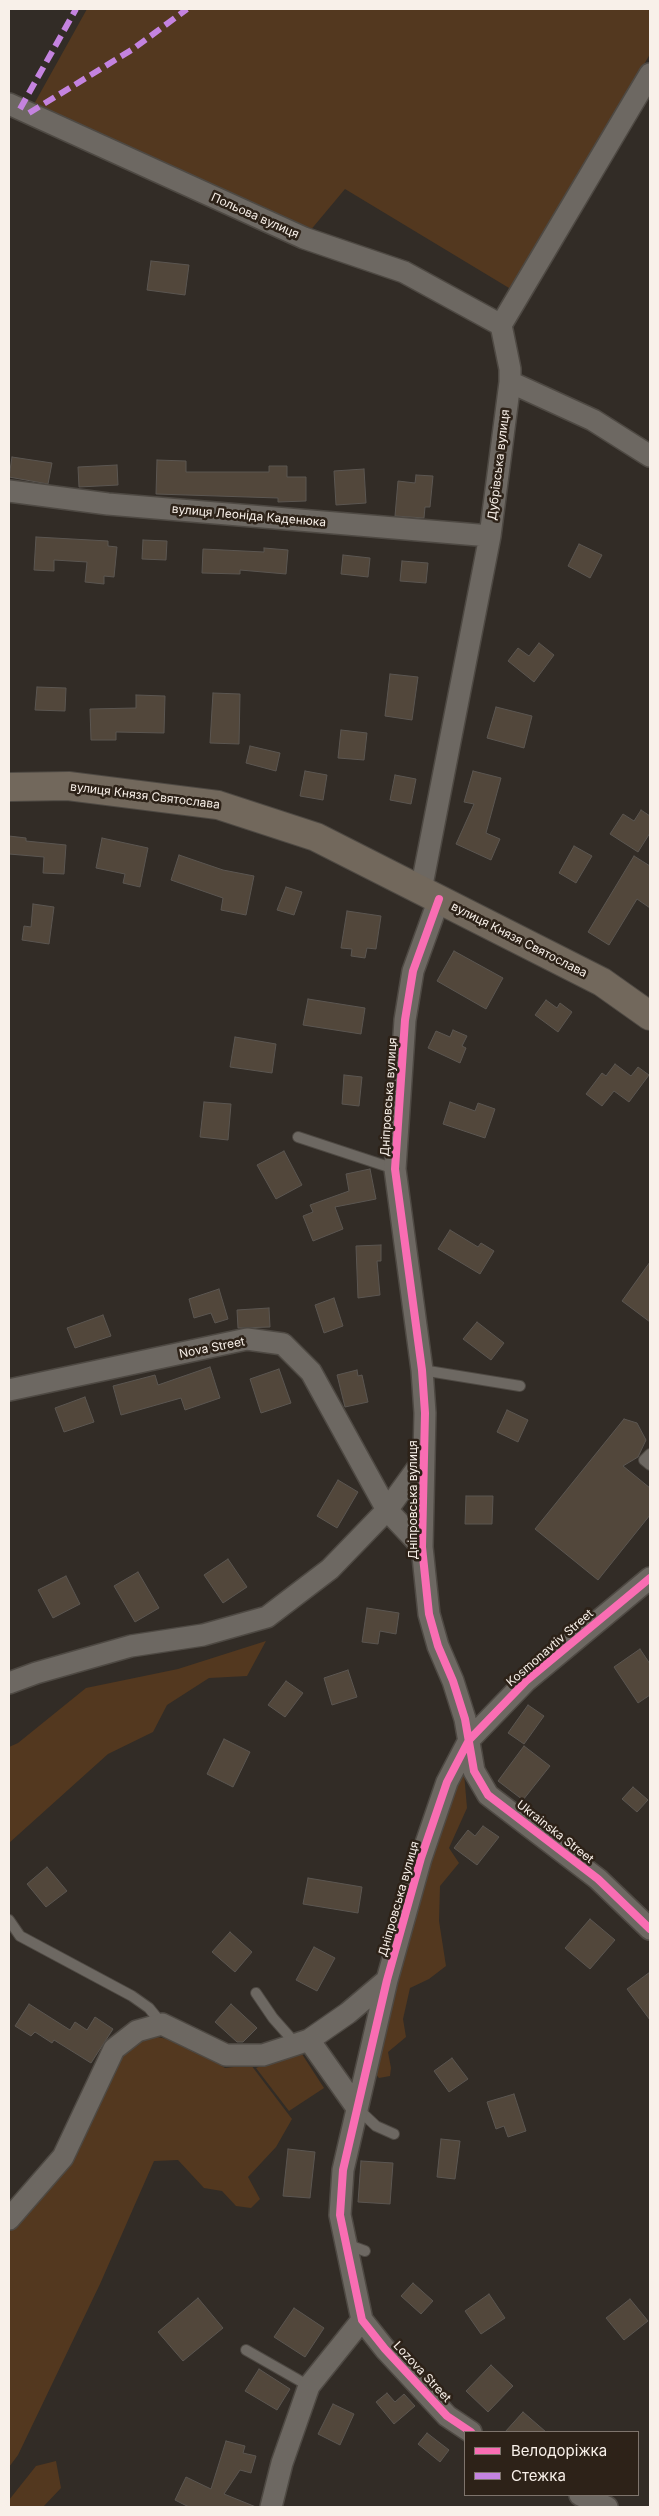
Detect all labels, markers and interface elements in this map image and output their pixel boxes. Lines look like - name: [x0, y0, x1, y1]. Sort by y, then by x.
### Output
- street label: Польова вулиця: [209, 190, 301, 242]
- street label: Дубрівська вулиця: [485, 409, 513, 521]
- street label: вулиця Леоніда Каденюка: [171, 502, 327, 530]
- street label: вулиця Князя Святослава: [69, 780, 221, 812]
- street label: вулиця Князя Святослава: [449, 899, 589, 981]
- street label: Дніпровська вулиця: [378, 1037, 400, 1157]
- street label: Nova Street: [178, 1335, 246, 1361]
- street label: Дніпровська вулиця: [406, 1440, 420, 1560]
- street label: Kosmonavtiv Street: [504, 1606, 596, 1690]
- street label: Ukrainska Street: [514, 1797, 596, 1867]
- street label: Дніпровська вулиця: [376, 1840, 422, 1958]
- street label: Lozova Street: [390, 2339, 454, 2405]
- legend: [464, 2431, 639, 2496]
- text: Велодоріжка: [511, 2441, 607, 2460]
- text: Стежка: [511, 2466, 566, 2485]

